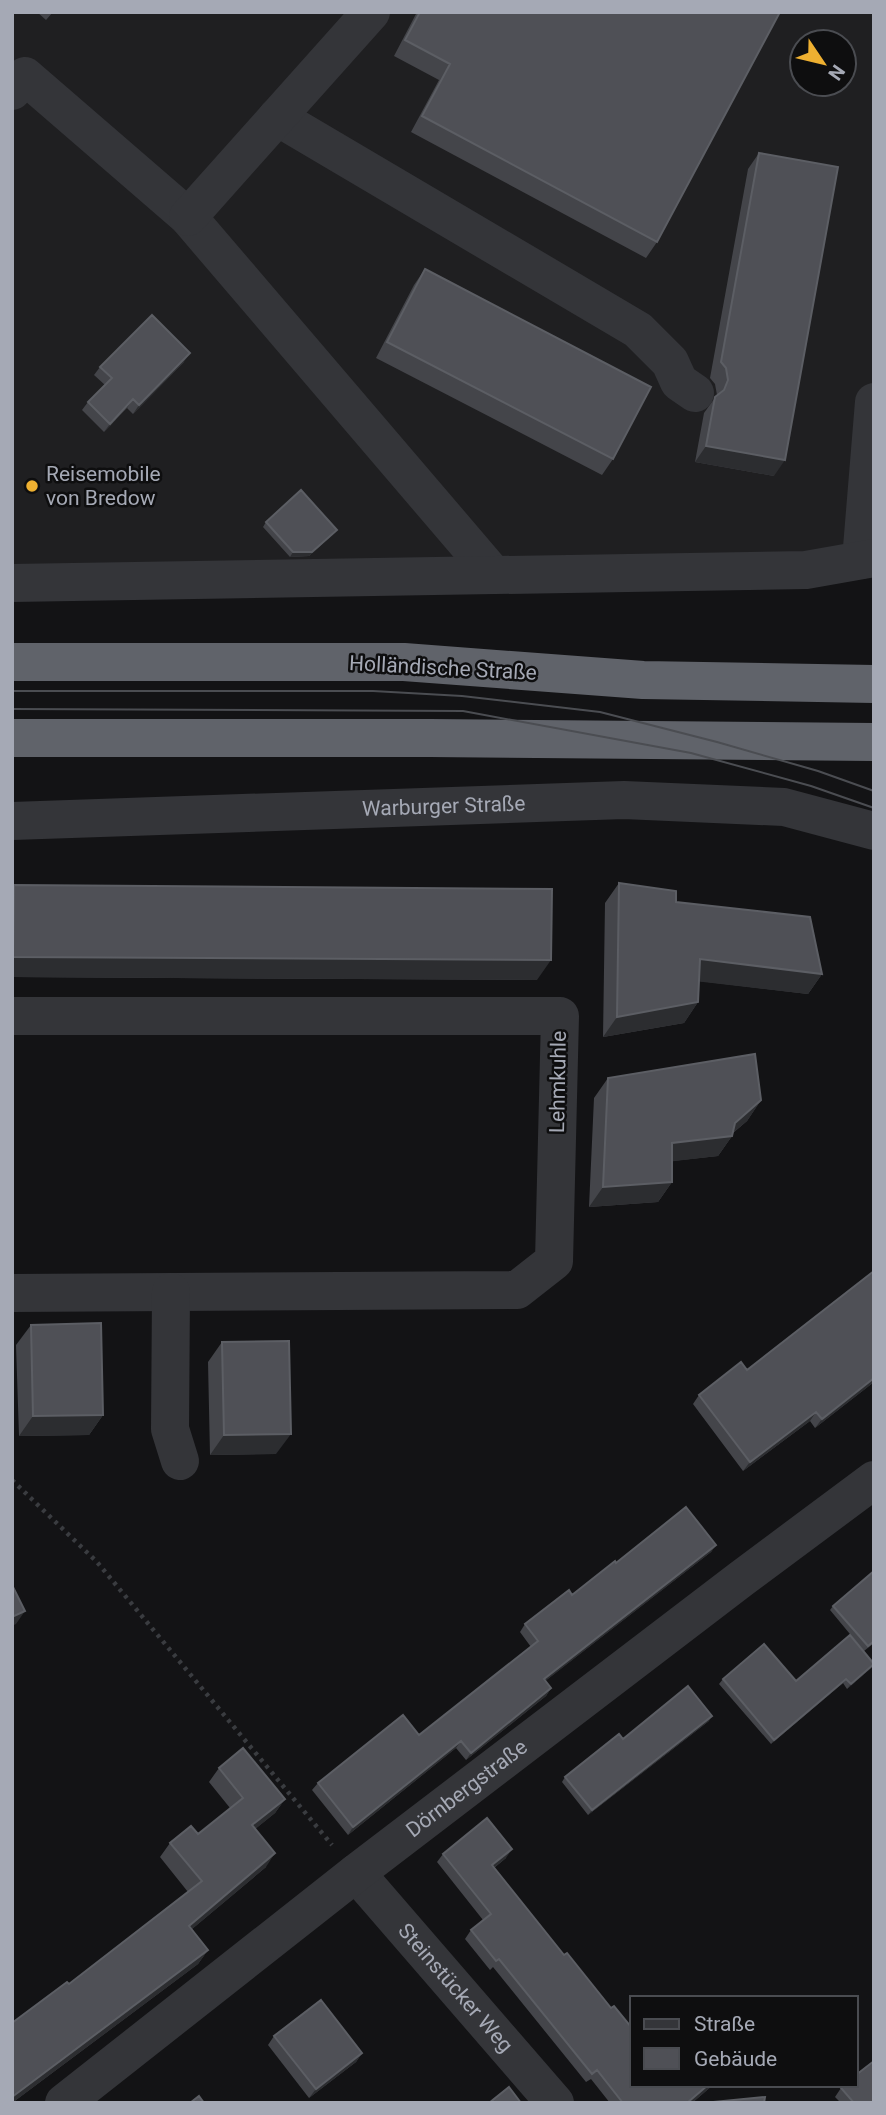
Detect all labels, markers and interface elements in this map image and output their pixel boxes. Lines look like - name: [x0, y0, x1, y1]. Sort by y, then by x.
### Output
- north arrow: [788, 28, 858, 98]
- text: N: [823, 60, 850, 85]
- place label: Reisemobile von Bredow: [46, 462, 161, 510]
- marker: Reisemobile von Bredow: [24, 478, 40, 494]
- street label: Holländische Straße: [349, 651, 537, 685]
- street label: Warburger Straße: [362, 791, 526, 821]
- street label: Lehmkuhle: [545, 1031, 571, 1133]
- street label: Dörnbergstraße: [402, 1735, 532, 1842]
- street label: Steinstücker Weg: [393, 1919, 518, 2057]
- legend: [630, 1996, 858, 2087]
- text: Straße: [694, 2012, 755, 2036]
- text: Gebäude: [694, 2047, 777, 2071]

